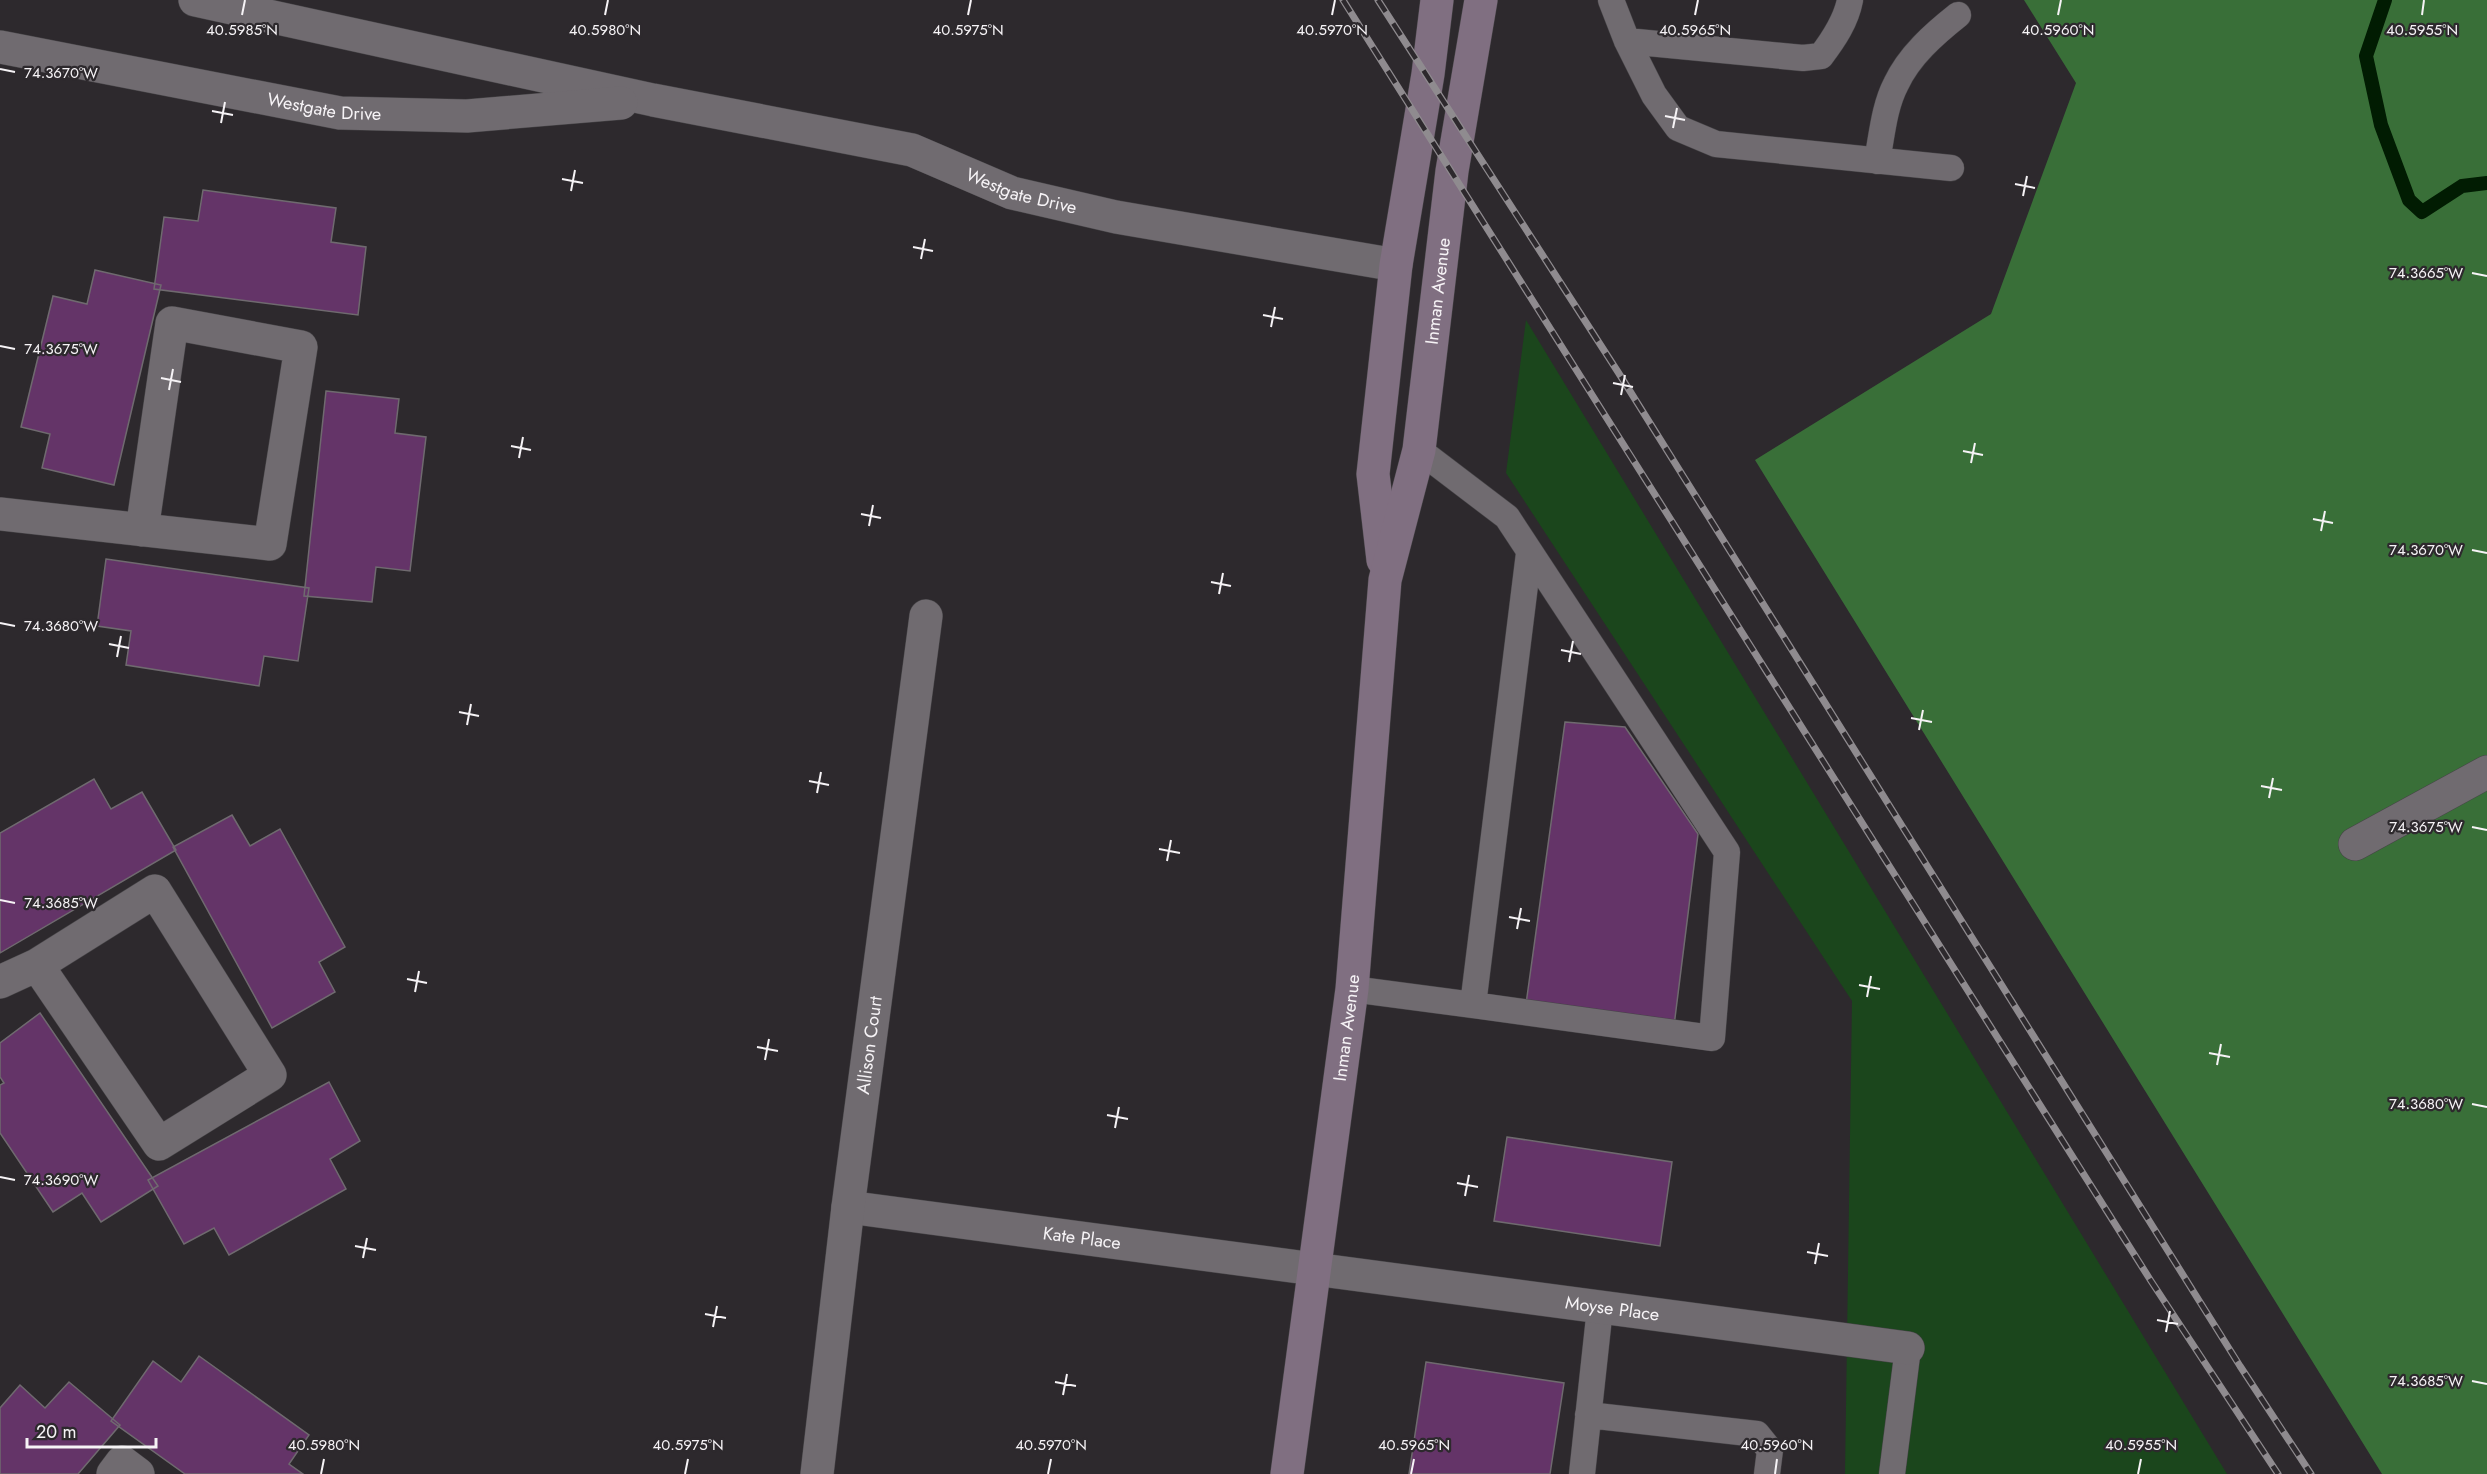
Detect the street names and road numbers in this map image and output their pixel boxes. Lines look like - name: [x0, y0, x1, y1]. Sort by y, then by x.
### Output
- street label: Westgate Drive: [265, 86, 382, 127]
- street label: Westgate Drive: [962, 162, 1079, 221]
- street label: Inman Avenue: [1419, 236, 1457, 346]
- street label: Inman Avenue: [1327, 974, 1366, 1083]
- street label: Allison Court: [850, 994, 889, 1096]
- street label: Kate Place: [1041, 1220, 1123, 1256]
- street label: Moyse Place: [1564, 1290, 1661, 1328]

